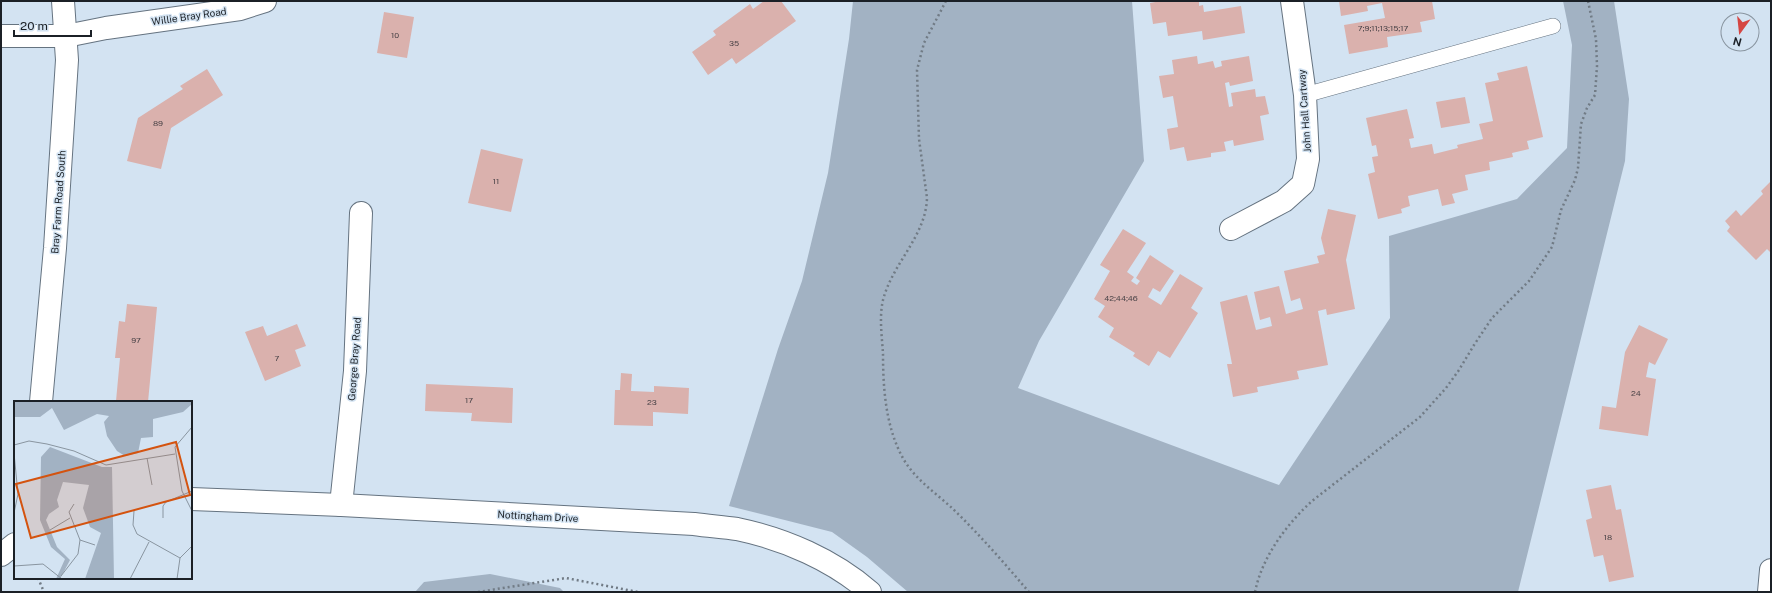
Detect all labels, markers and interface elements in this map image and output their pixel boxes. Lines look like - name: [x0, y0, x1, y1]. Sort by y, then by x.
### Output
- street label: Willie Bray Road: [151, 5, 227, 27]
- scale bar: [14, 12, 91, 38]
- north arrow: [1720, 12, 1760, 52]
- text: 20 m: [20, 19, 48, 33]
- house number: 7;9;11;13;15;17: [1358, 23, 1409, 33]
- house number: 10: [391, 30, 399, 40]
- text: N: [1732, 35, 1743, 49]
- house number: 35: [729, 38, 739, 48]
- street label: John Hall Cartway: [1295, 68, 1313, 153]
- house number: 89: [153, 118, 163, 128]
- street label: Bray Farm Road South: [48, 150, 68, 254]
- house number: 11: [493, 176, 499, 186]
- house number: 42;44;46: [1104, 293, 1138, 303]
- street label: George Bray Road: [345, 317, 363, 401]
- house number: 97: [131, 335, 141, 345]
- house number: 7: [275, 353, 280, 363]
- house number: 24: [1631, 388, 1641, 398]
- house number: 17: [465, 395, 473, 405]
- house number: 23: [647, 397, 657, 407]
- inset map: [14, 401, 192, 579]
- street label: Nottingham Drive: [497, 508, 579, 524]
- house number: 18: [1604, 532, 1612, 542]

